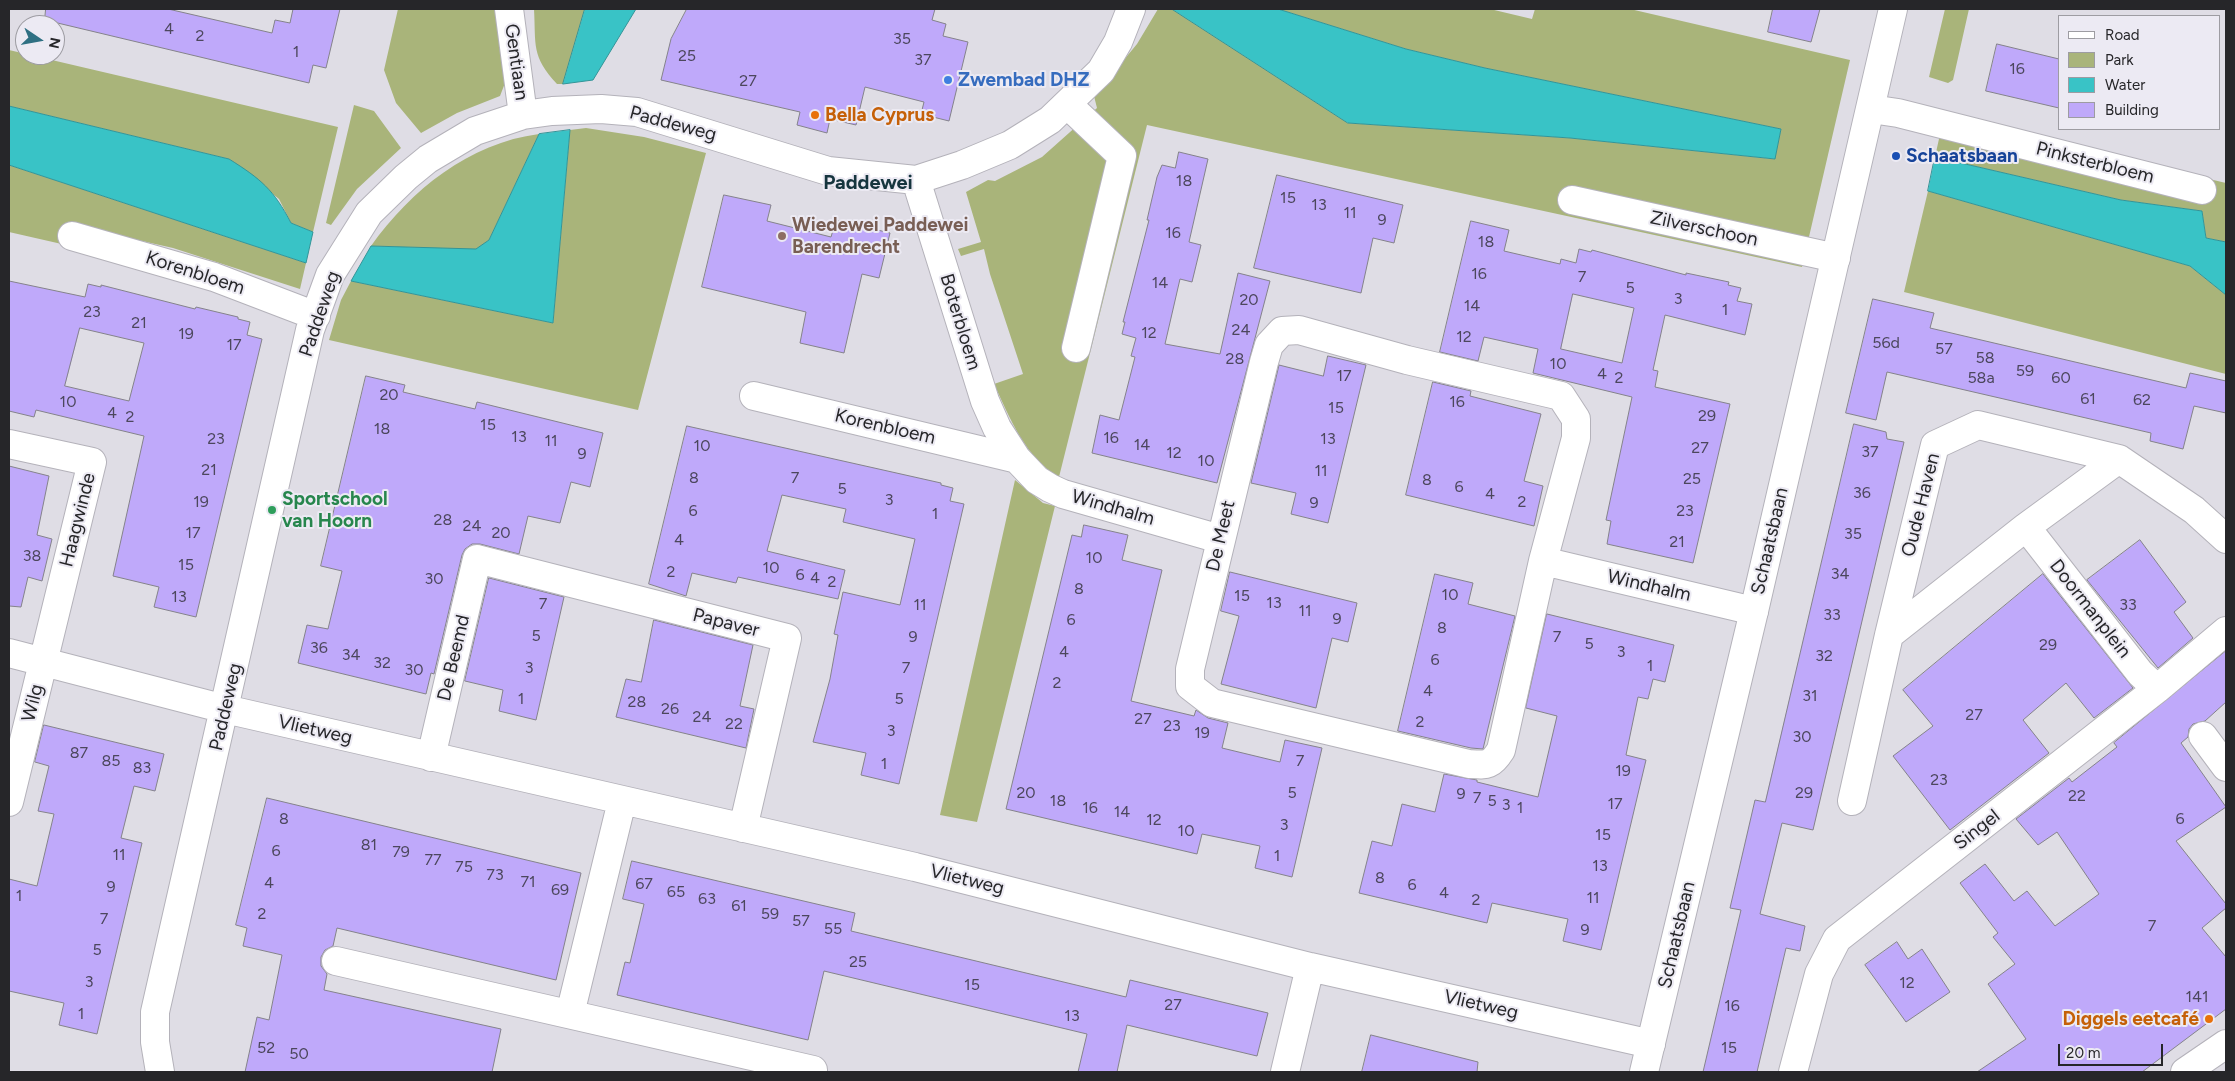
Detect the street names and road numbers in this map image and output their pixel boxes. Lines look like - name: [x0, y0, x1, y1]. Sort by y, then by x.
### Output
- street label: Gentiaan: [499, 22, 533, 102]
- street label: Paddeweg: [627, 101, 719, 147]
- street label: Pinksterbloem: [2034, 137, 2156, 189]
- street label: Zilverschoon: [1648, 206, 1760, 252]
- street label: Korenbloem: [143, 246, 247, 300]
- street label: Paddeweg: [295, 268, 345, 360]
- street label: Boterbloem: [935, 271, 985, 373]
- street label: Korenbloem: [832, 404, 938, 450]
- street label: Oude Haven: [1897, 451, 1945, 559]
- street label: Haagwinde: [55, 471, 101, 569]
- street label: Windhalm: [1069, 485, 1157, 531]
- street label: Schaatsbaan: [1747, 485, 1793, 597]
- street label: De Meet: [1202, 498, 1240, 574]
- street label: Doormanplein: [2044, 555, 2136, 663]
- street label: Windhalm: [1605, 565, 1693, 607]
- street label: Papaver: [690, 604, 762, 642]
- street label: De Beemd: [433, 613, 475, 703]
- street label: Paddeweg: [205, 661, 247, 753]
- street label: Wilg: [17, 682, 49, 724]
- street label: Vlietweg: [276, 710, 354, 750]
- street label: Singel: [1949, 805, 2005, 855]
- street label: Vlietweg: [928, 860, 1006, 900]
- street label: Schaatsbaan: [1654, 879, 1700, 991]
- street label: Vlietweg: [1442, 985, 1520, 1025]

